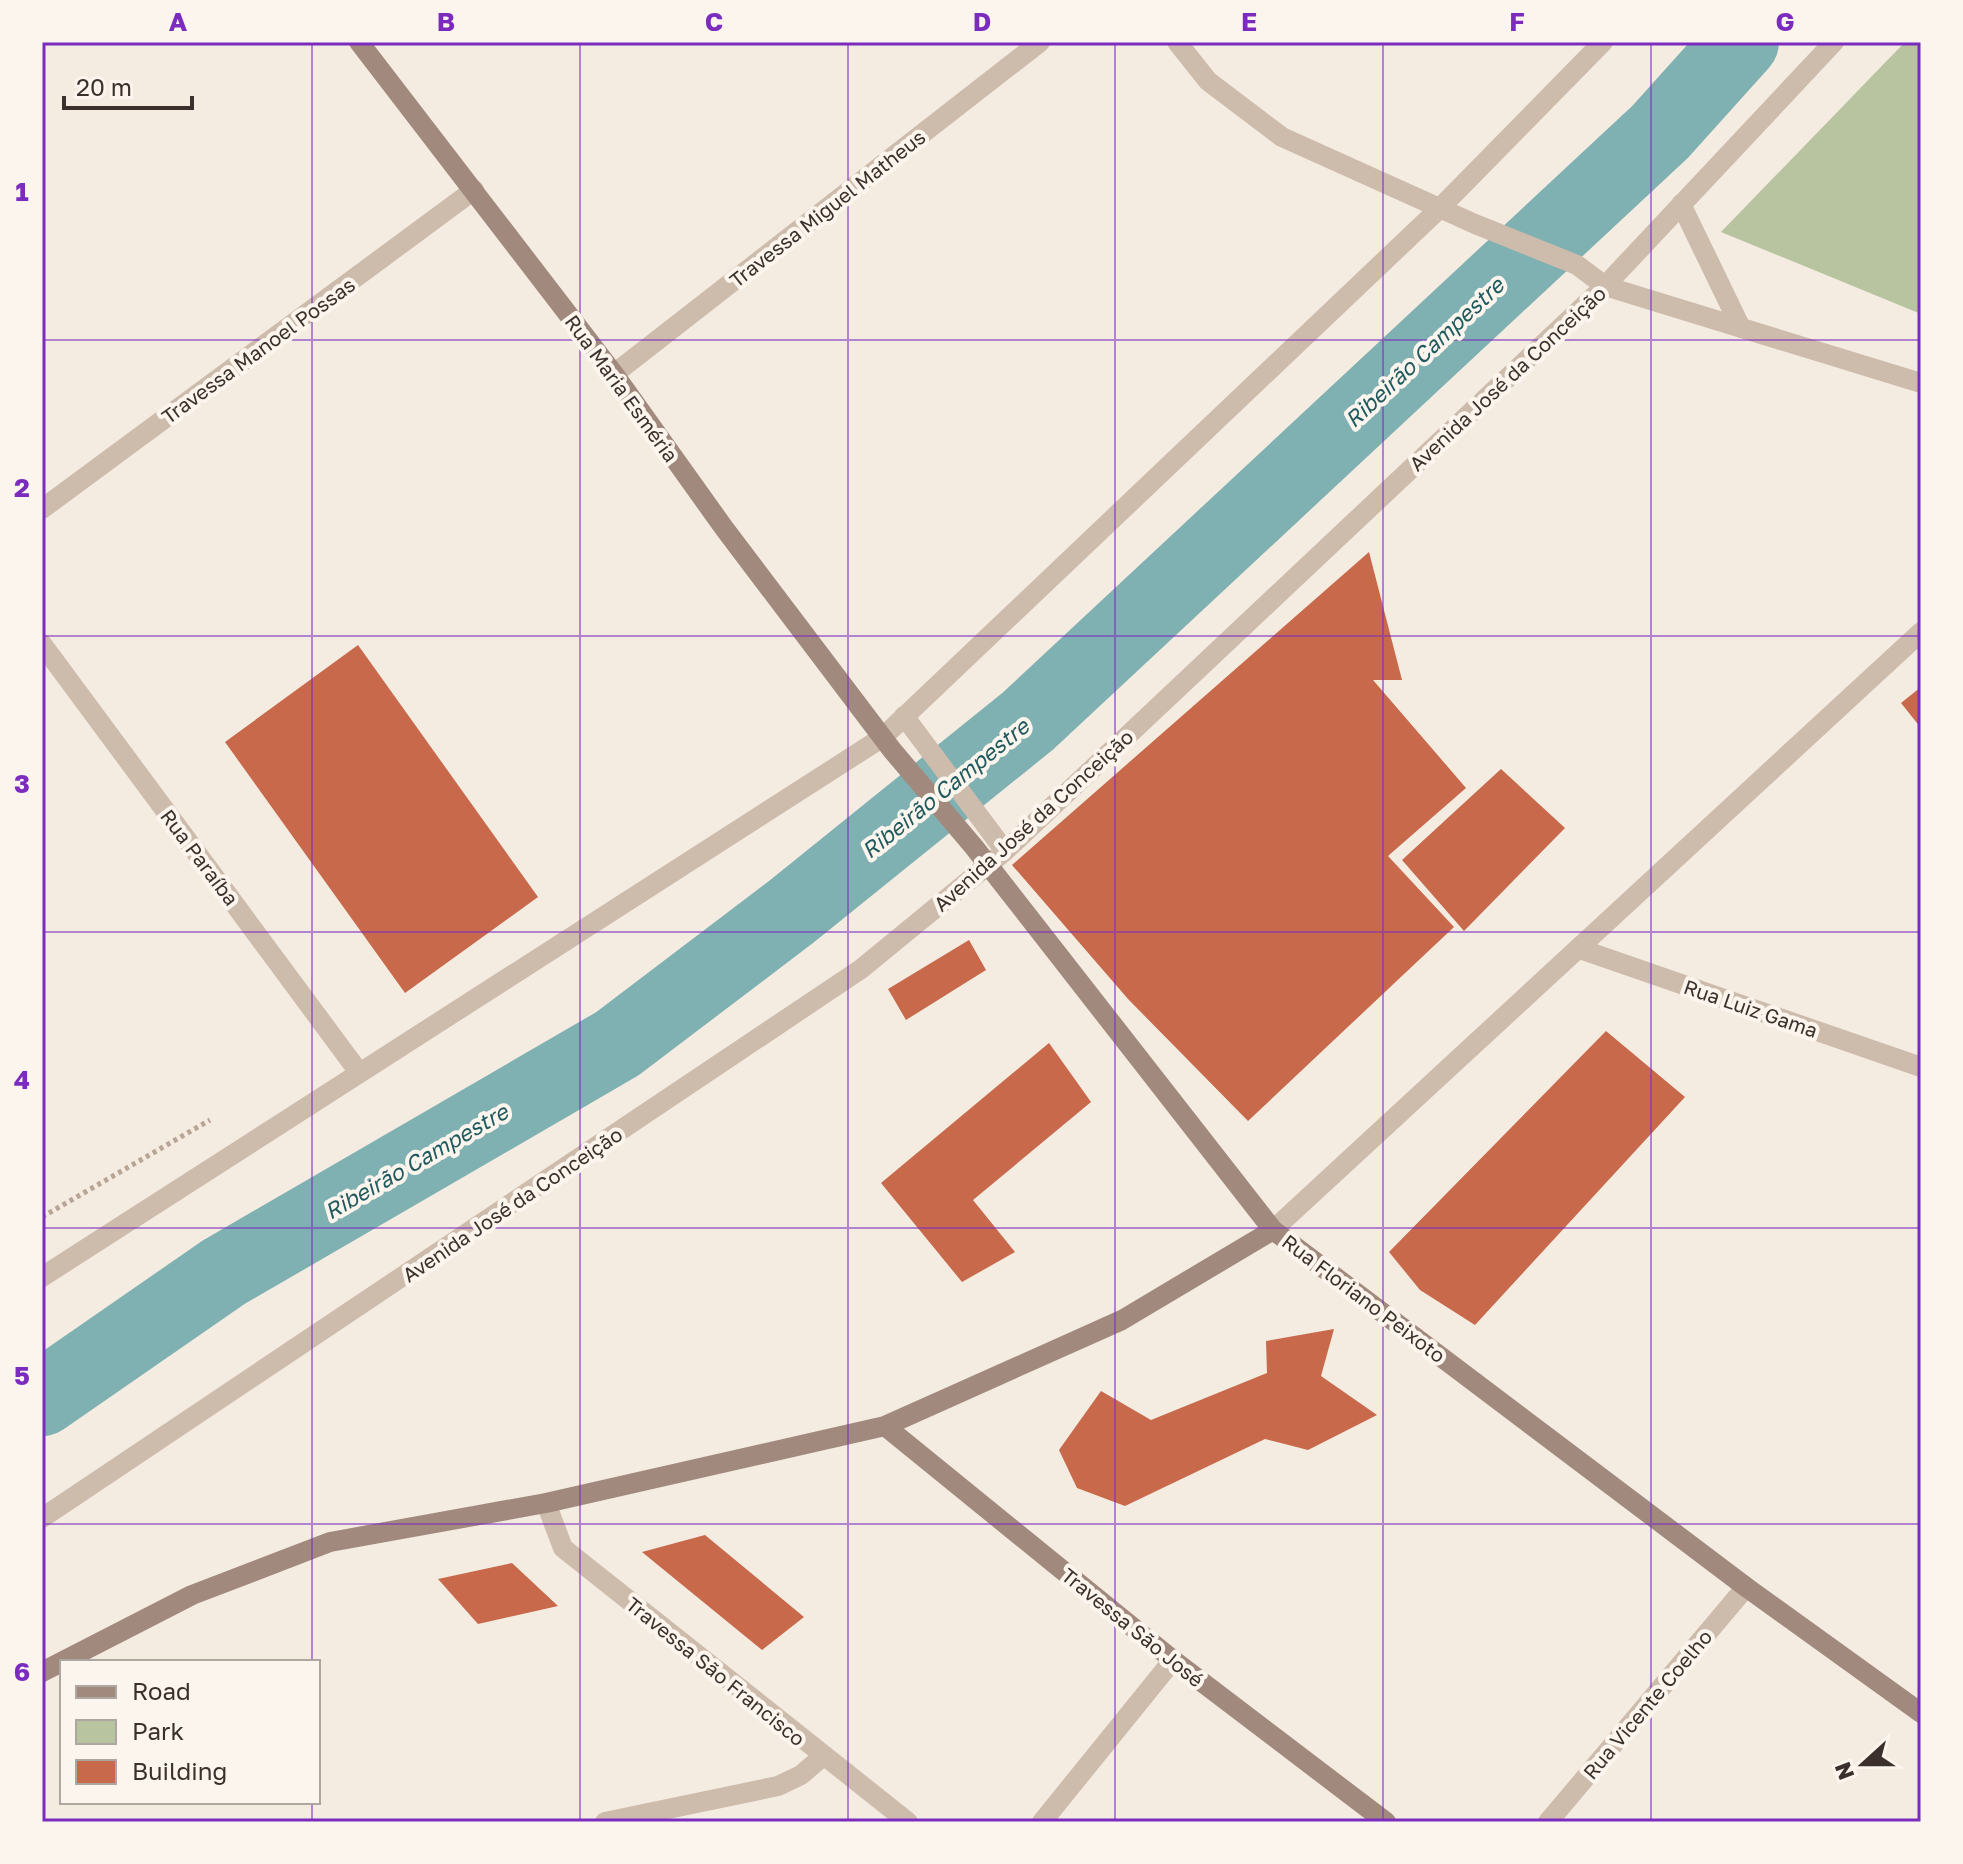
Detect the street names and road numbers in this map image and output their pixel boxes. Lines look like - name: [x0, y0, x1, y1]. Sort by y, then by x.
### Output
- street label: Travessa Miguel Matheus: [724, 124, 930, 292]
- street label: Travessa Manoel Possas: [157, 272, 359, 428]
- street label: Avenida José da Conceição: [1404, 281, 1610, 475]
- street label: Rua Maria Esméria: [561, 310, 683, 466]
- street label: Avenida José da Conceição: [928, 724, 1138, 916]
- street label: Rua Paraíba: [156, 804, 244, 910]
- street label: Rua Luiz Gama: [1681, 974, 1821, 1042]
- street label: Avenida José da Conceição: [398, 1121, 626, 1287]
- street label: Rua Floriano Peixoto: [1278, 1229, 1450, 1367]
- street label: Travessa São José: [1057, 1562, 1209, 1692]
- street label: Travessa São Francisco: [622, 1592, 810, 1750]
- street label: Rua Vicente Coelho: [1578, 1624, 1716, 1784]

